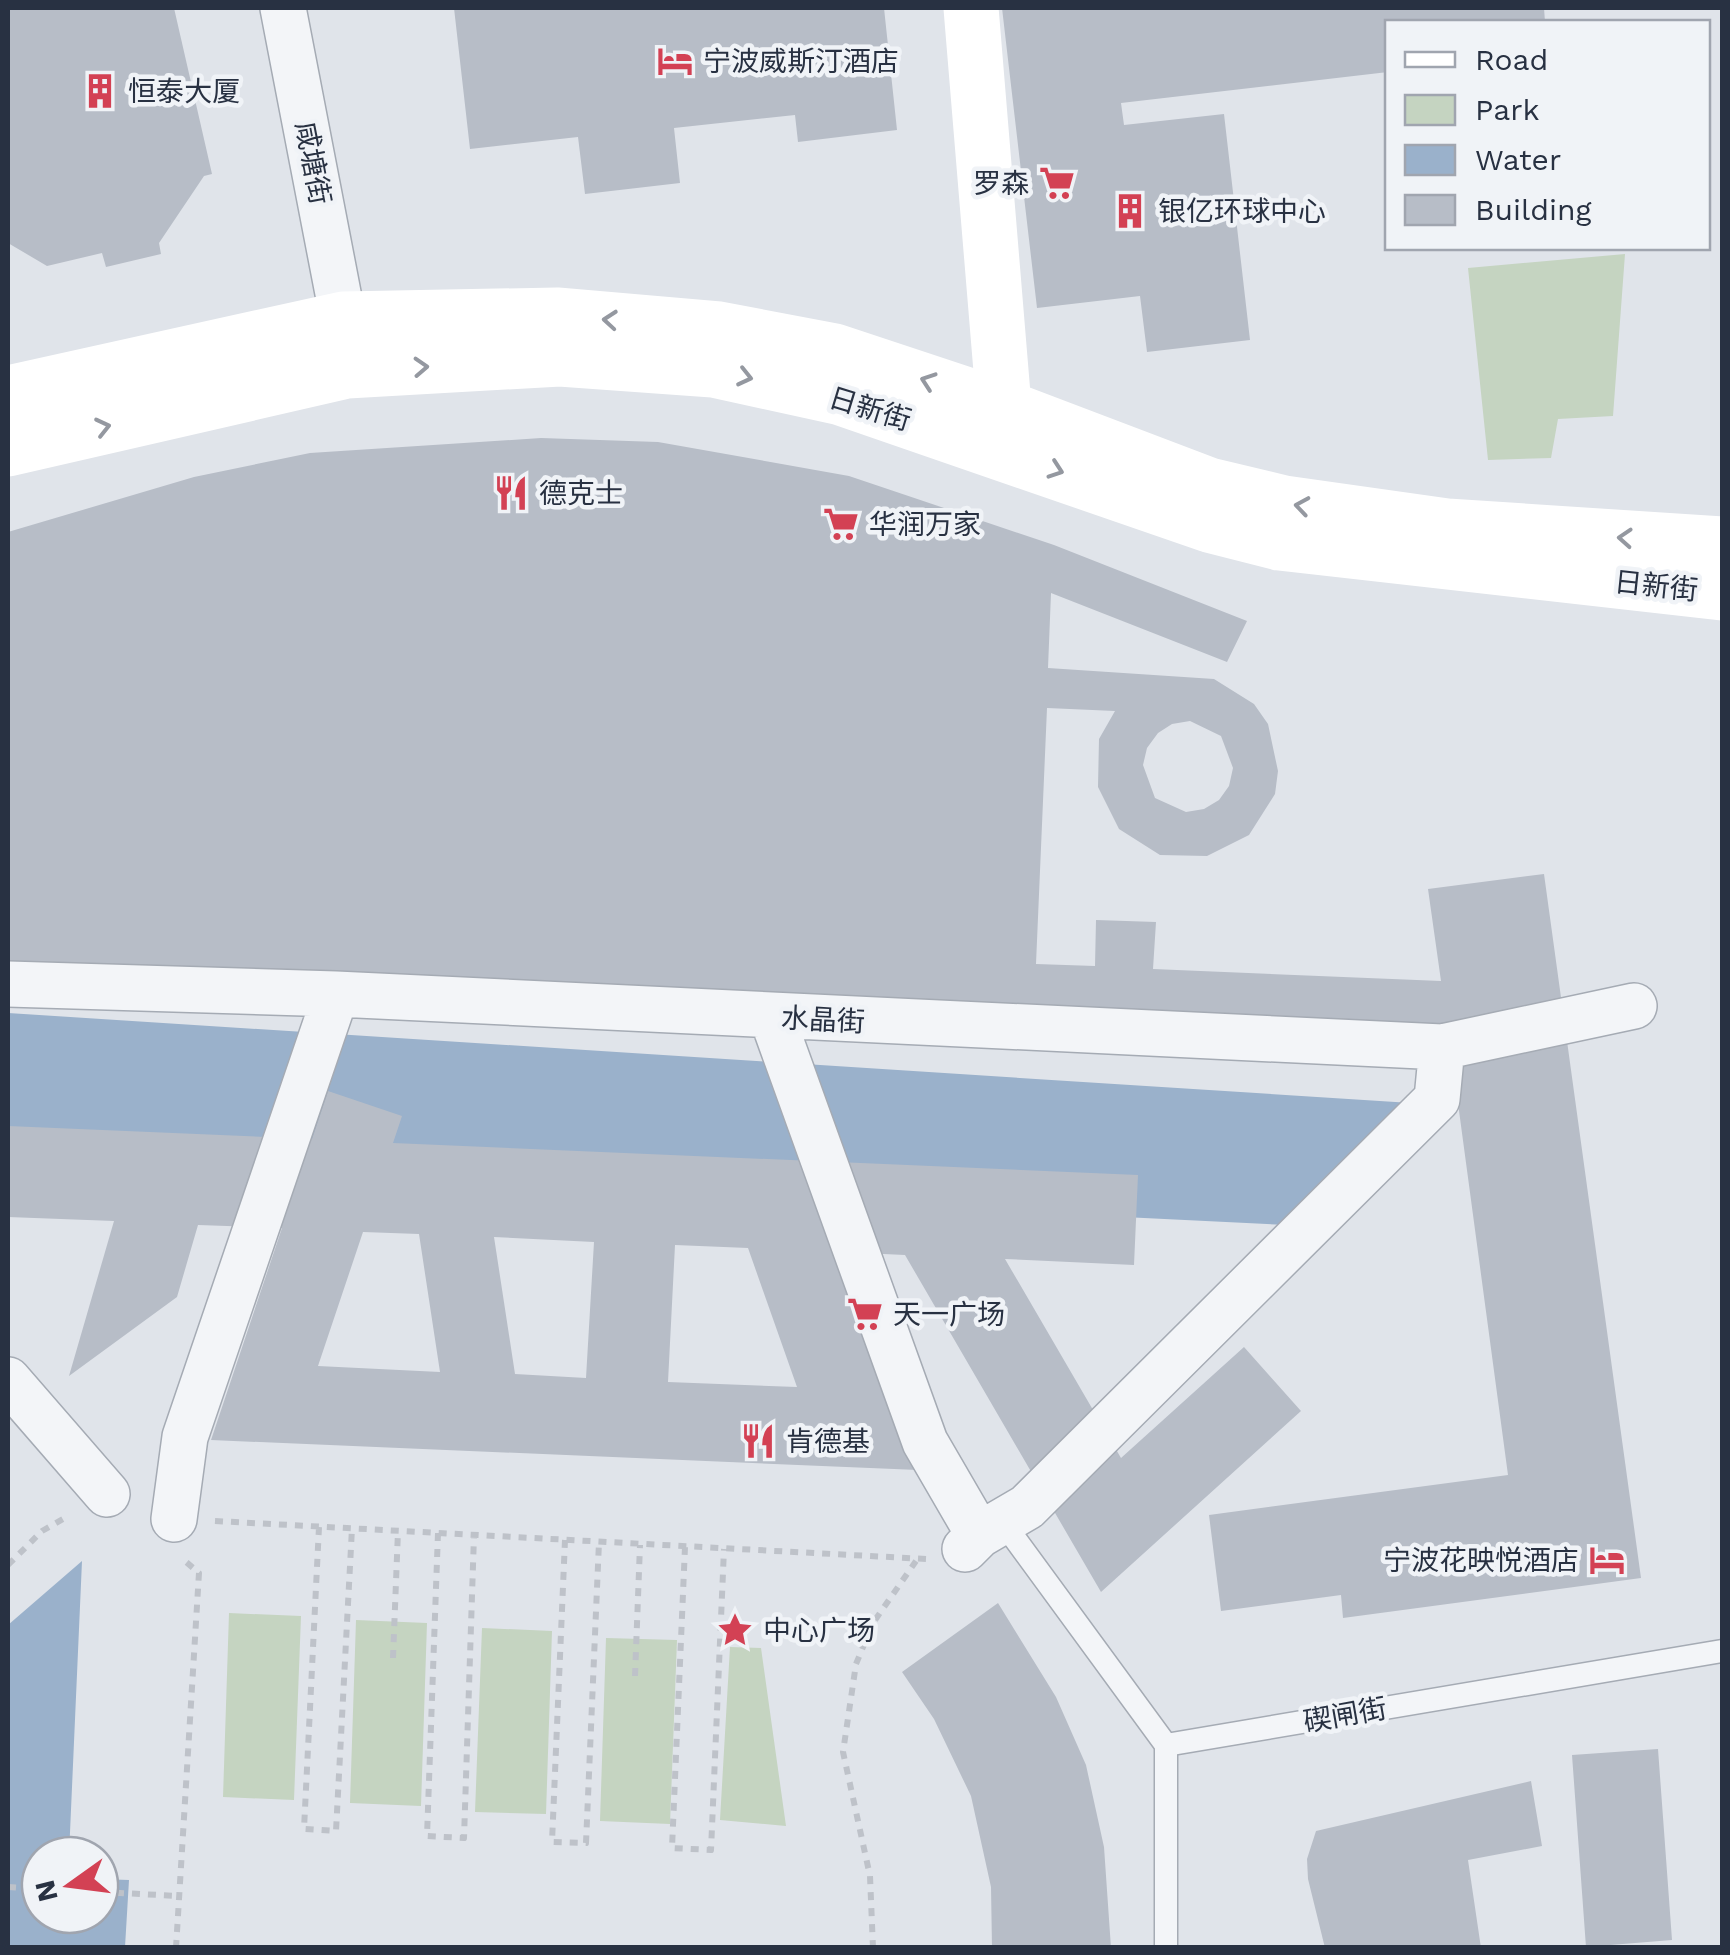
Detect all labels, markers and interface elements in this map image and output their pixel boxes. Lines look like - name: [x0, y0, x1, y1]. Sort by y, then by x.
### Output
- legend: [1385, 20, 1710, 250]
- hotel icon: 宁波威斯汀酒店: [656, 42, 694, 80]
- text: Road: [1475, 42, 1548, 77]
- place label: 宁波威斯汀酒店: [703, 45, 899, 78]
- building icon: 恒泰大厦: [81, 72, 119, 110]
- place label: 恒泰大厦: [128, 75, 240, 108]
- text: Park: [1475, 92, 1540, 127]
- street label: 咸塘街: [289, 119, 337, 207]
- text: Water: [1475, 142, 1561, 177]
- supermarket icon: 罗森: [1038, 164, 1076, 202]
- place label: 罗森: [973, 167, 1029, 200]
- building icon: 银亿环球中心: [1111, 192, 1149, 230]
- text: Building: [1475, 192, 1592, 227]
- place label: 银亿环球中心: [1158, 195, 1326, 228]
- one-way arrow: [602, 309, 618, 331]
- one-way arrow: [414, 357, 430, 378]
- one-way arrow: [736, 365, 753, 386]
- one-way arrow: [921, 372, 938, 393]
- street label: 日新街: [825, 381, 915, 437]
- one-way arrow: [94, 418, 111, 439]
- one-way arrow: [1046, 458, 1063, 478]
- restaurant icon: 德克士: [492, 474, 530, 512]
- place label: 德克士: [539, 477, 623, 510]
- one-way arrow: [1294, 496, 1310, 517]
- supermarket icon: 华润万家: [822, 505, 860, 543]
- place label: 华润万家: [869, 508, 981, 541]
- one-way arrow: [1617, 527, 1633, 549]
- street label: 日新街: [1612, 565, 1700, 607]
- street label: 水晶街: [780, 1001, 866, 1039]
- supermarket icon: 天一广场: [846, 1295, 884, 1333]
- place label: 天一广场: [893, 1298, 1005, 1331]
- restaurant icon: 肯德基: [739, 1422, 777, 1460]
- place label: 肯德基: [786, 1425, 870, 1458]
- hotel icon: 宁波花映悦酒店: [1588, 1541, 1626, 1579]
- place label: 宁波花映悦酒店: [1383, 1544, 1579, 1577]
- place icon: 中心广场: [716, 1611, 754, 1649]
- place label: 中心广场: [763, 1614, 875, 1647]
- street label: 碶闸街: [1301, 1691, 1389, 1739]
- north arrow: [20, 1835, 120, 1935]
- text: N: [28, 1877, 65, 1905]

